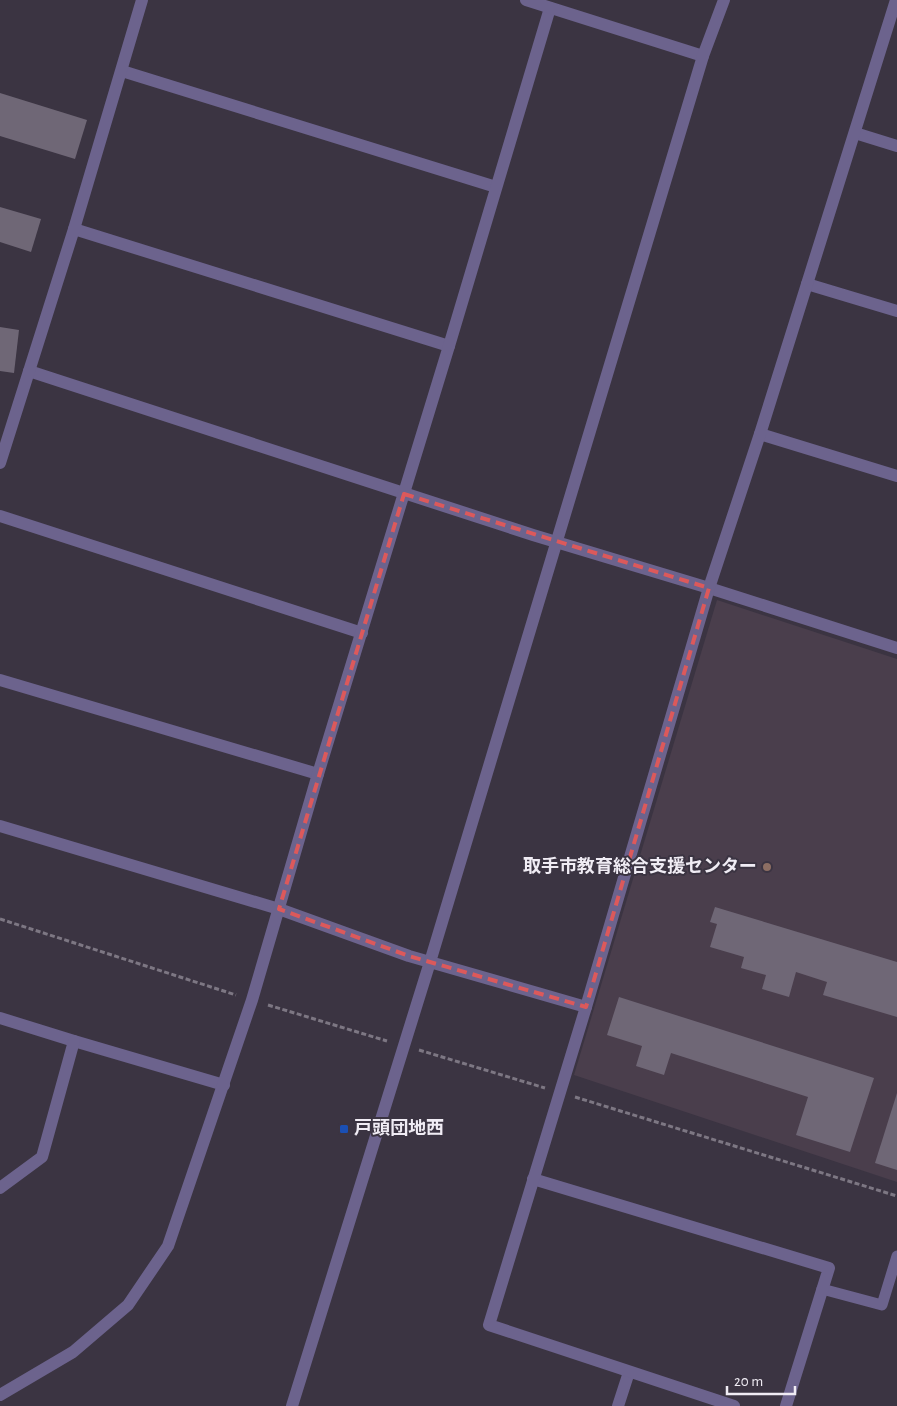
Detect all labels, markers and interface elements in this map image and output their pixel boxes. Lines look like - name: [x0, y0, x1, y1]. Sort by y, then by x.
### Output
- place label: 取手市教育総合支援センター: [523, 856, 757, 876]
- marker: 取手市教育総合支援センター: [761, 861, 773, 873]
- place label: 戸頭団地西: [354, 1119, 444, 1138]
- marker: 戸頭団地西: [338, 1123, 350, 1135]
- scale bar: [727, 1364, 794, 1396]
- text: 20 m: [734, 1374, 763, 1389]

